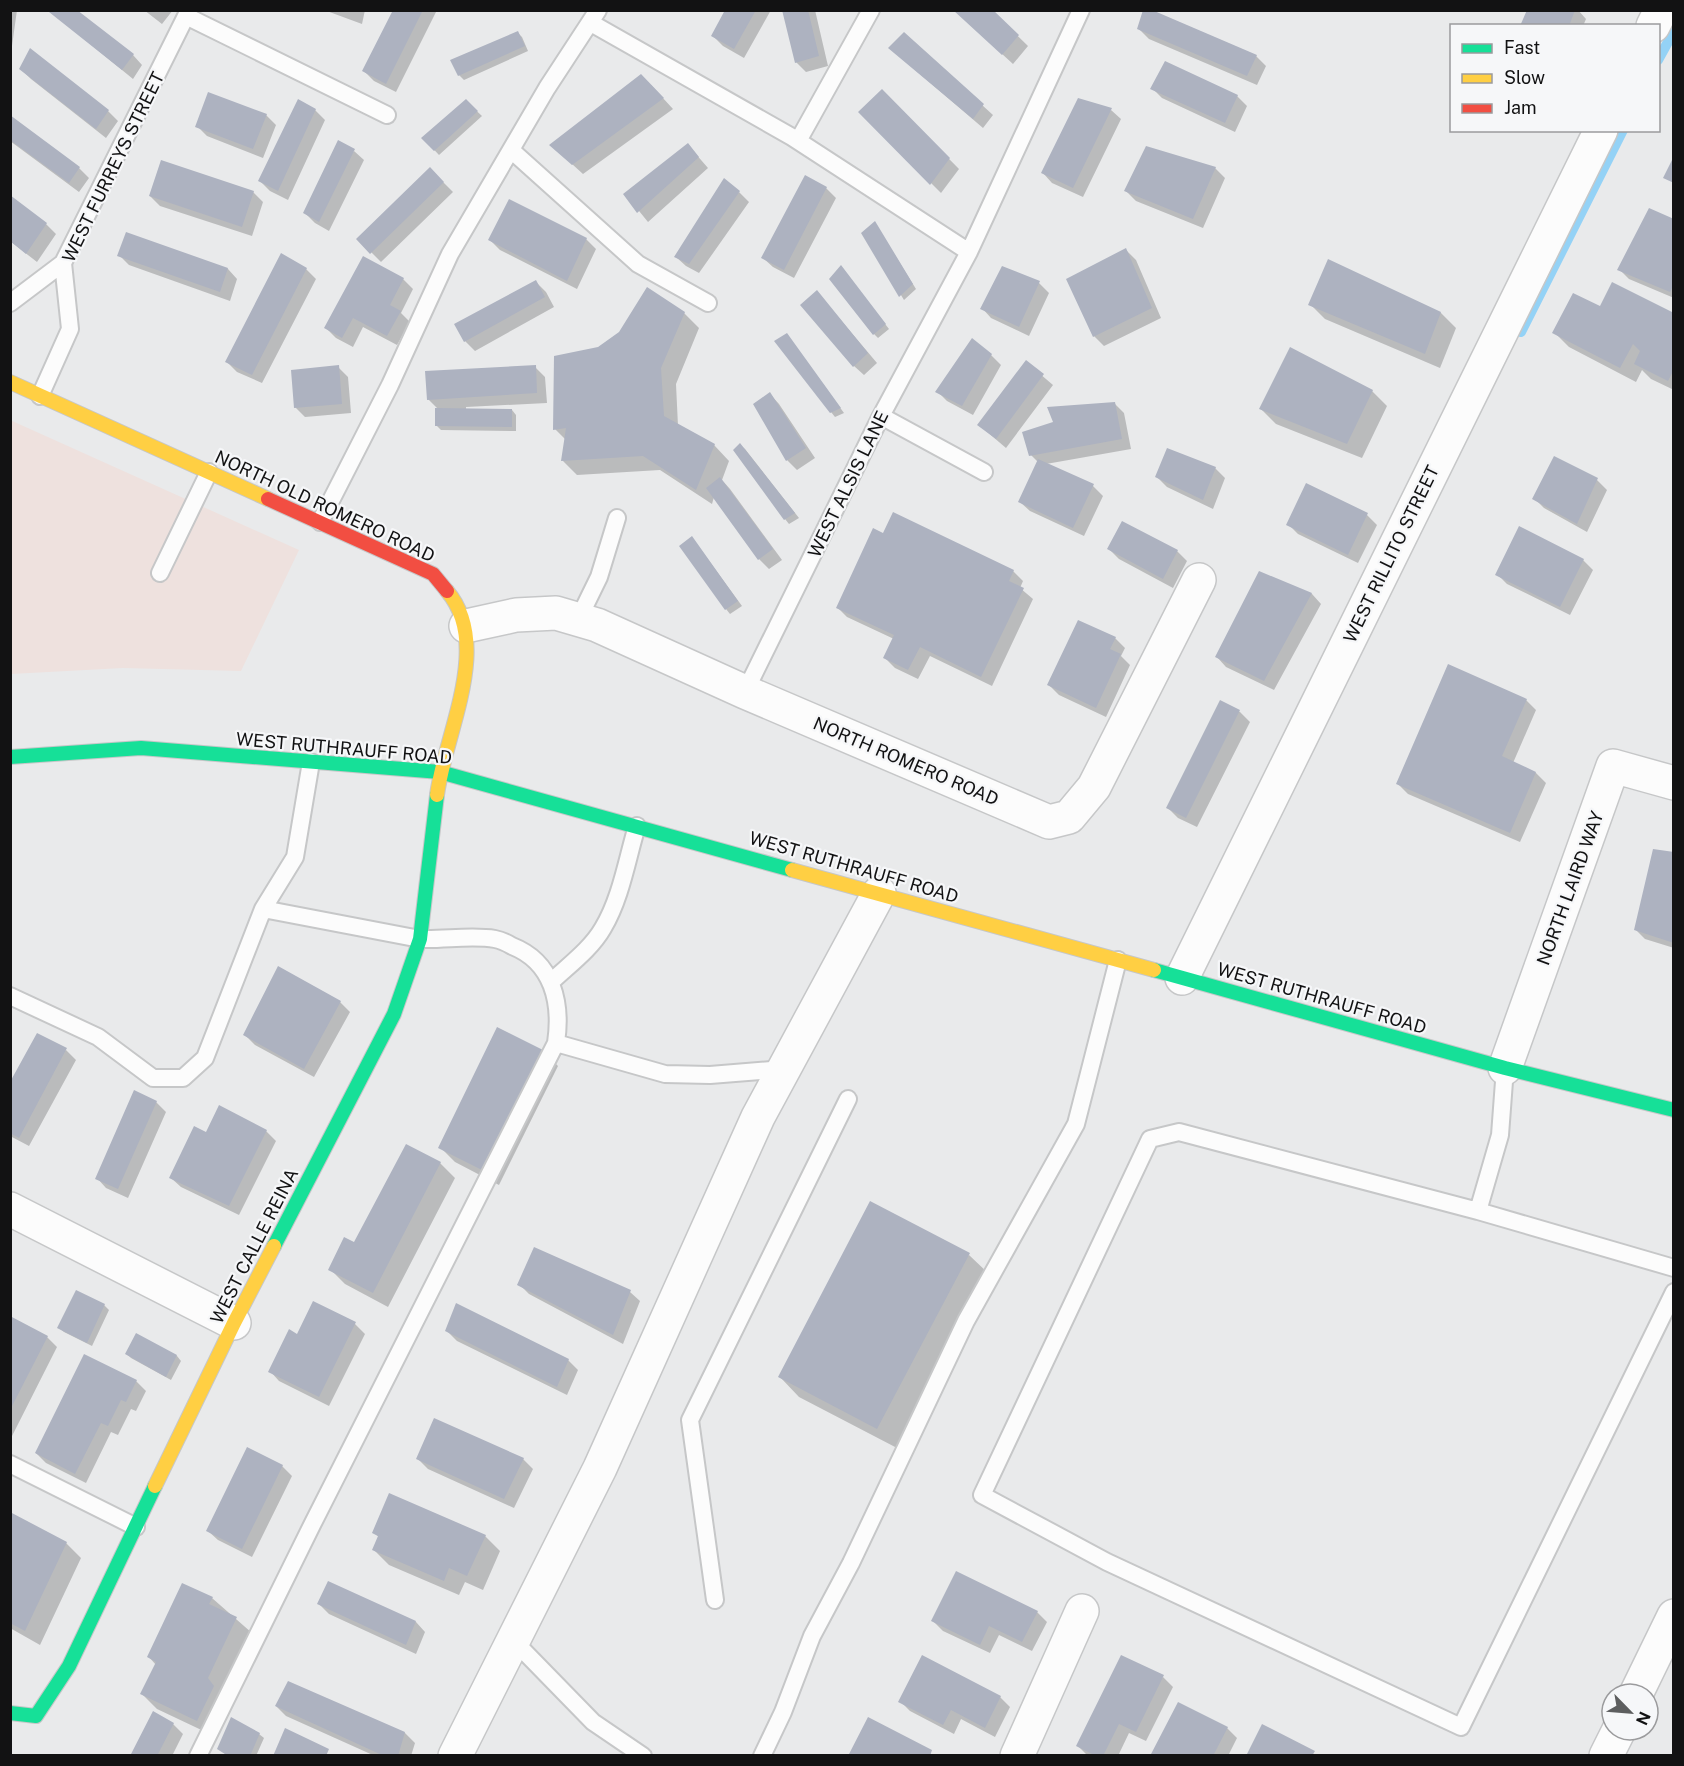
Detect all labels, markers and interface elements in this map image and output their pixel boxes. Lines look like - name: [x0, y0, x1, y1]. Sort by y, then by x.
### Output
- legend: [1450, 24, 1660, 132]
- text: Fast: [1504, 37, 1540, 58]
- text: Slow: [1504, 67, 1545, 88]
- street label: WEST FURREYS STREET: [58, 68, 168, 266]
- text: Jam: [1504, 97, 1537, 118]
- street label: WEST ALSIS LANE: [803, 407, 893, 561]
- street label: NORTH OLD ROMERO ROAD: [212, 446, 438, 566]
- street label: WEST RILLITO STREET: [1339, 462, 1443, 646]
- street label: NORTH ROMERO ROAD: [810, 712, 1002, 810]
- street label: WEST RUTHRAUFF ROAD: [235, 728, 453, 768]
- street label: NORTH LAIRD WAY: [1532, 808, 1608, 968]
- street label: WEST RUTHRAUFF ROAD: [747, 827, 961, 907]
- street label: WEST RUTHRAUFF ROAD: [1215, 958, 1429, 1038]
- street label: WEST CALLE REINA: [206, 1165, 302, 1327]
- north arrow: [1600, 1682, 1660, 1742]
- text: N: [1632, 1708, 1654, 1728]

